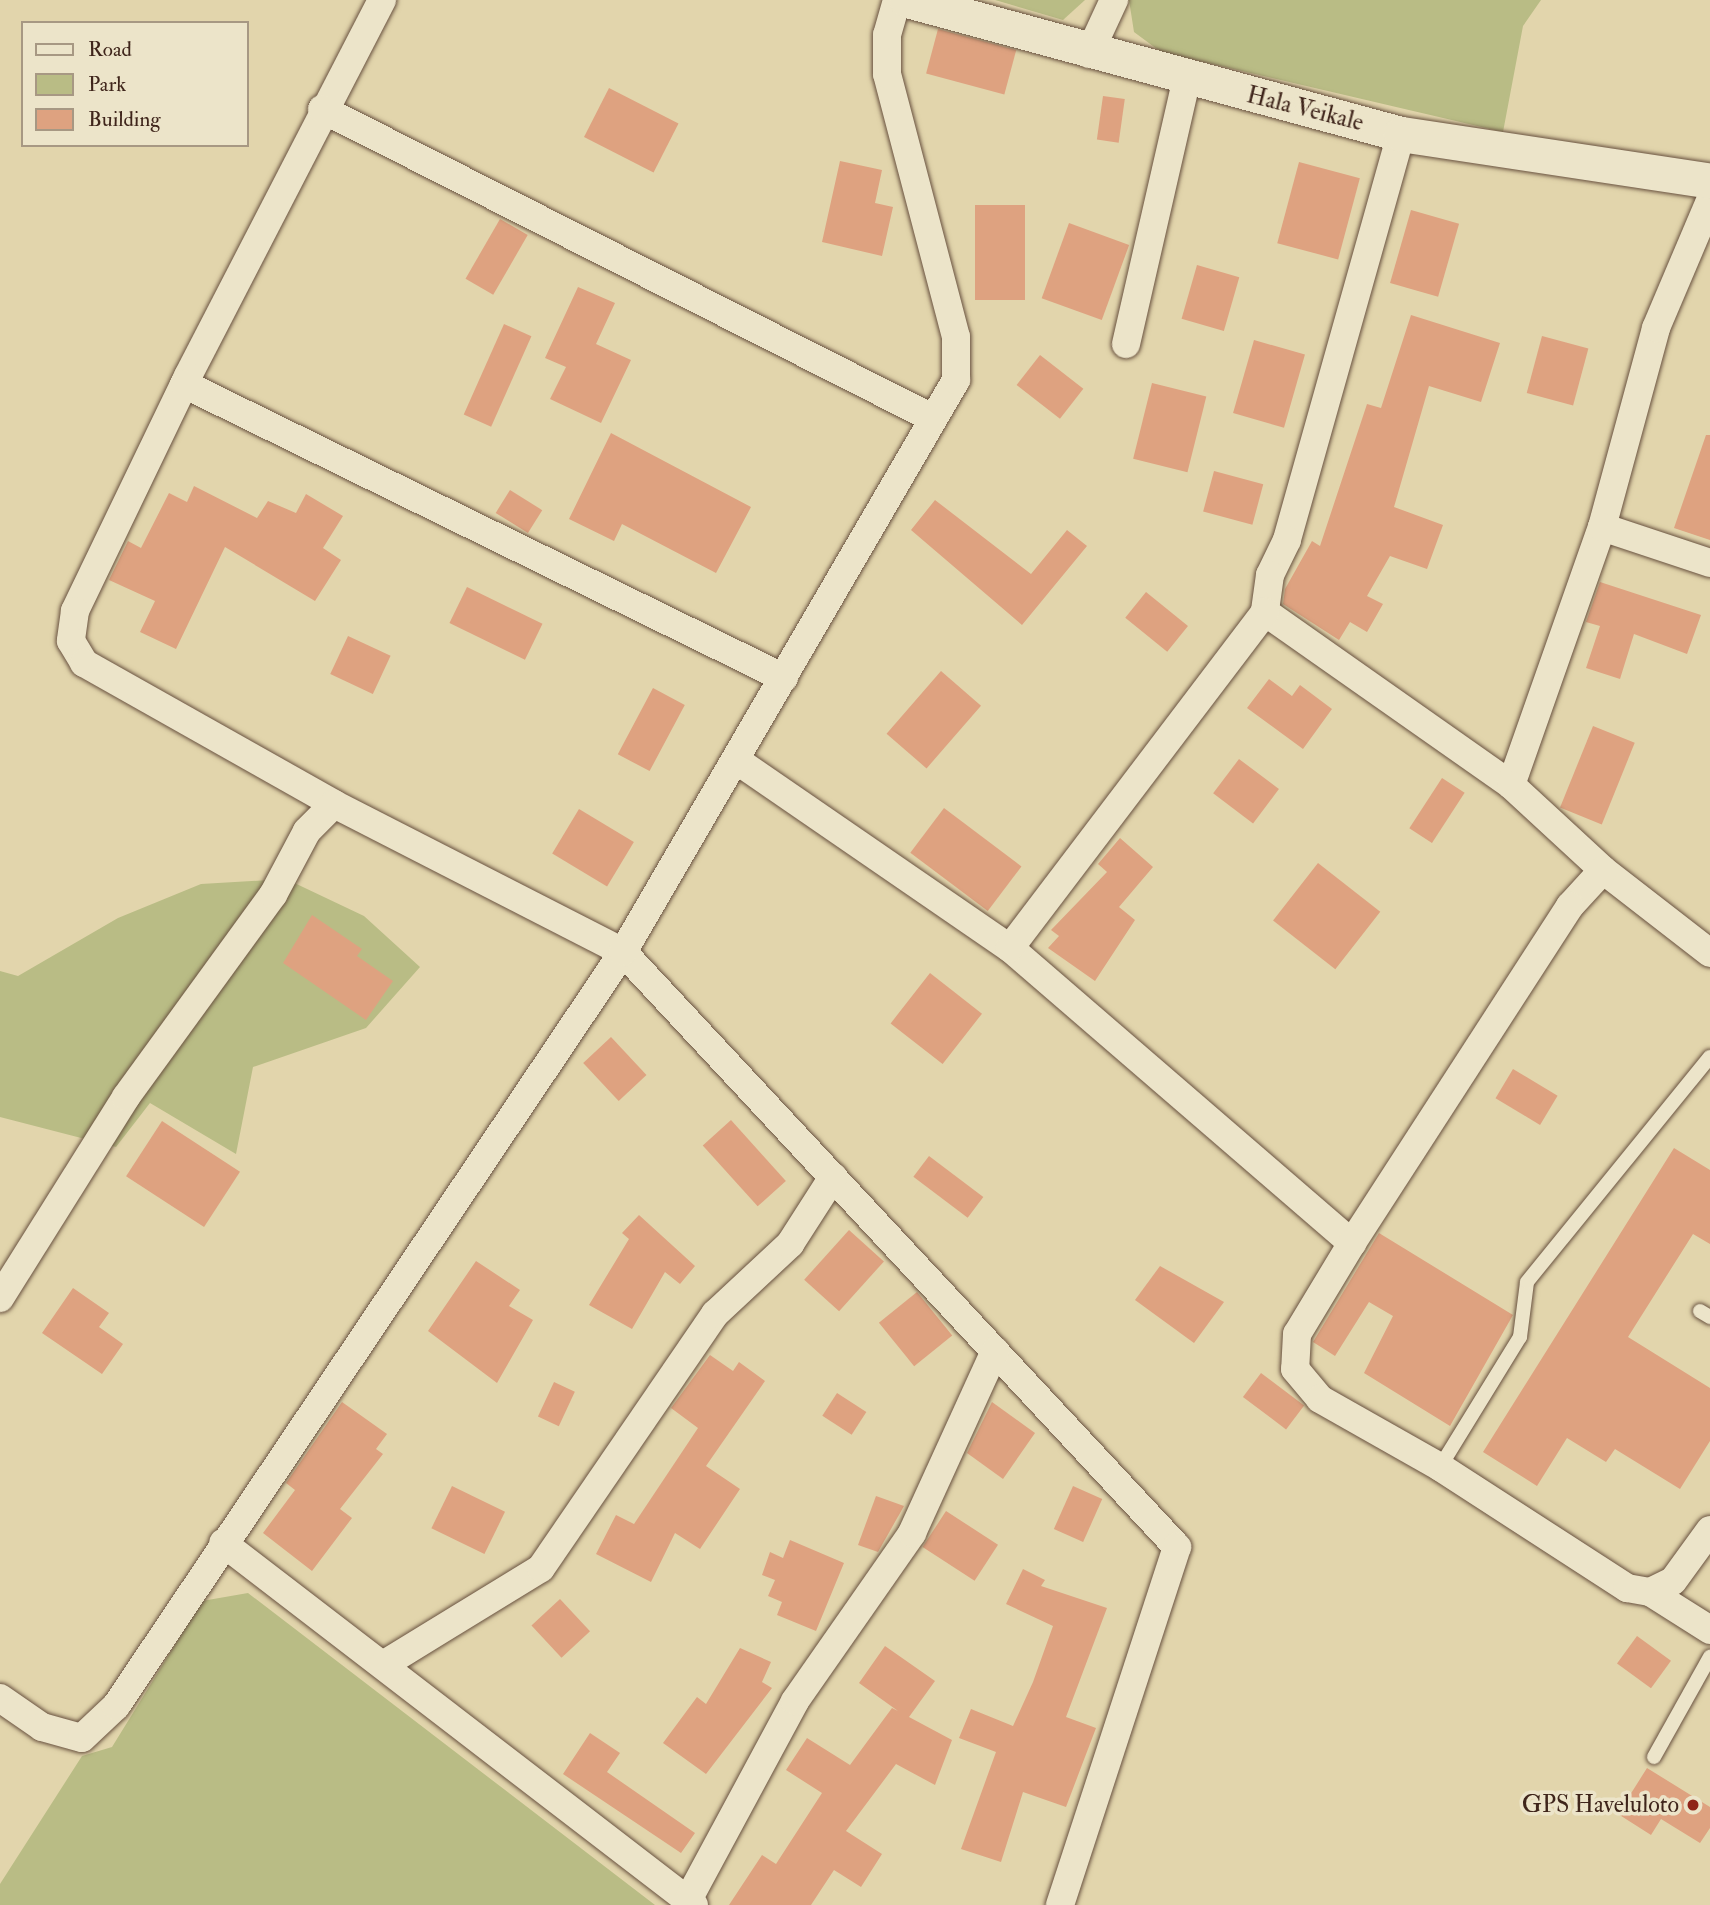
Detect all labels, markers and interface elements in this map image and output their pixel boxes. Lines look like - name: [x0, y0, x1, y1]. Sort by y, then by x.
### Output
- legend: [21, 21, 248, 147]
- text: Road: [88, 36, 132, 63]
- text: Park: [88, 71, 126, 98]
- street label: Hala Veikale: [1244, 81, 1366, 137]
- text: Building: [88, 106, 161, 133]
- place label: GPS Haveluloto: [1522, 1791, 1679, 1819]
- marker: GPS Haveluloto: [1685, 1797, 1701, 1813]

